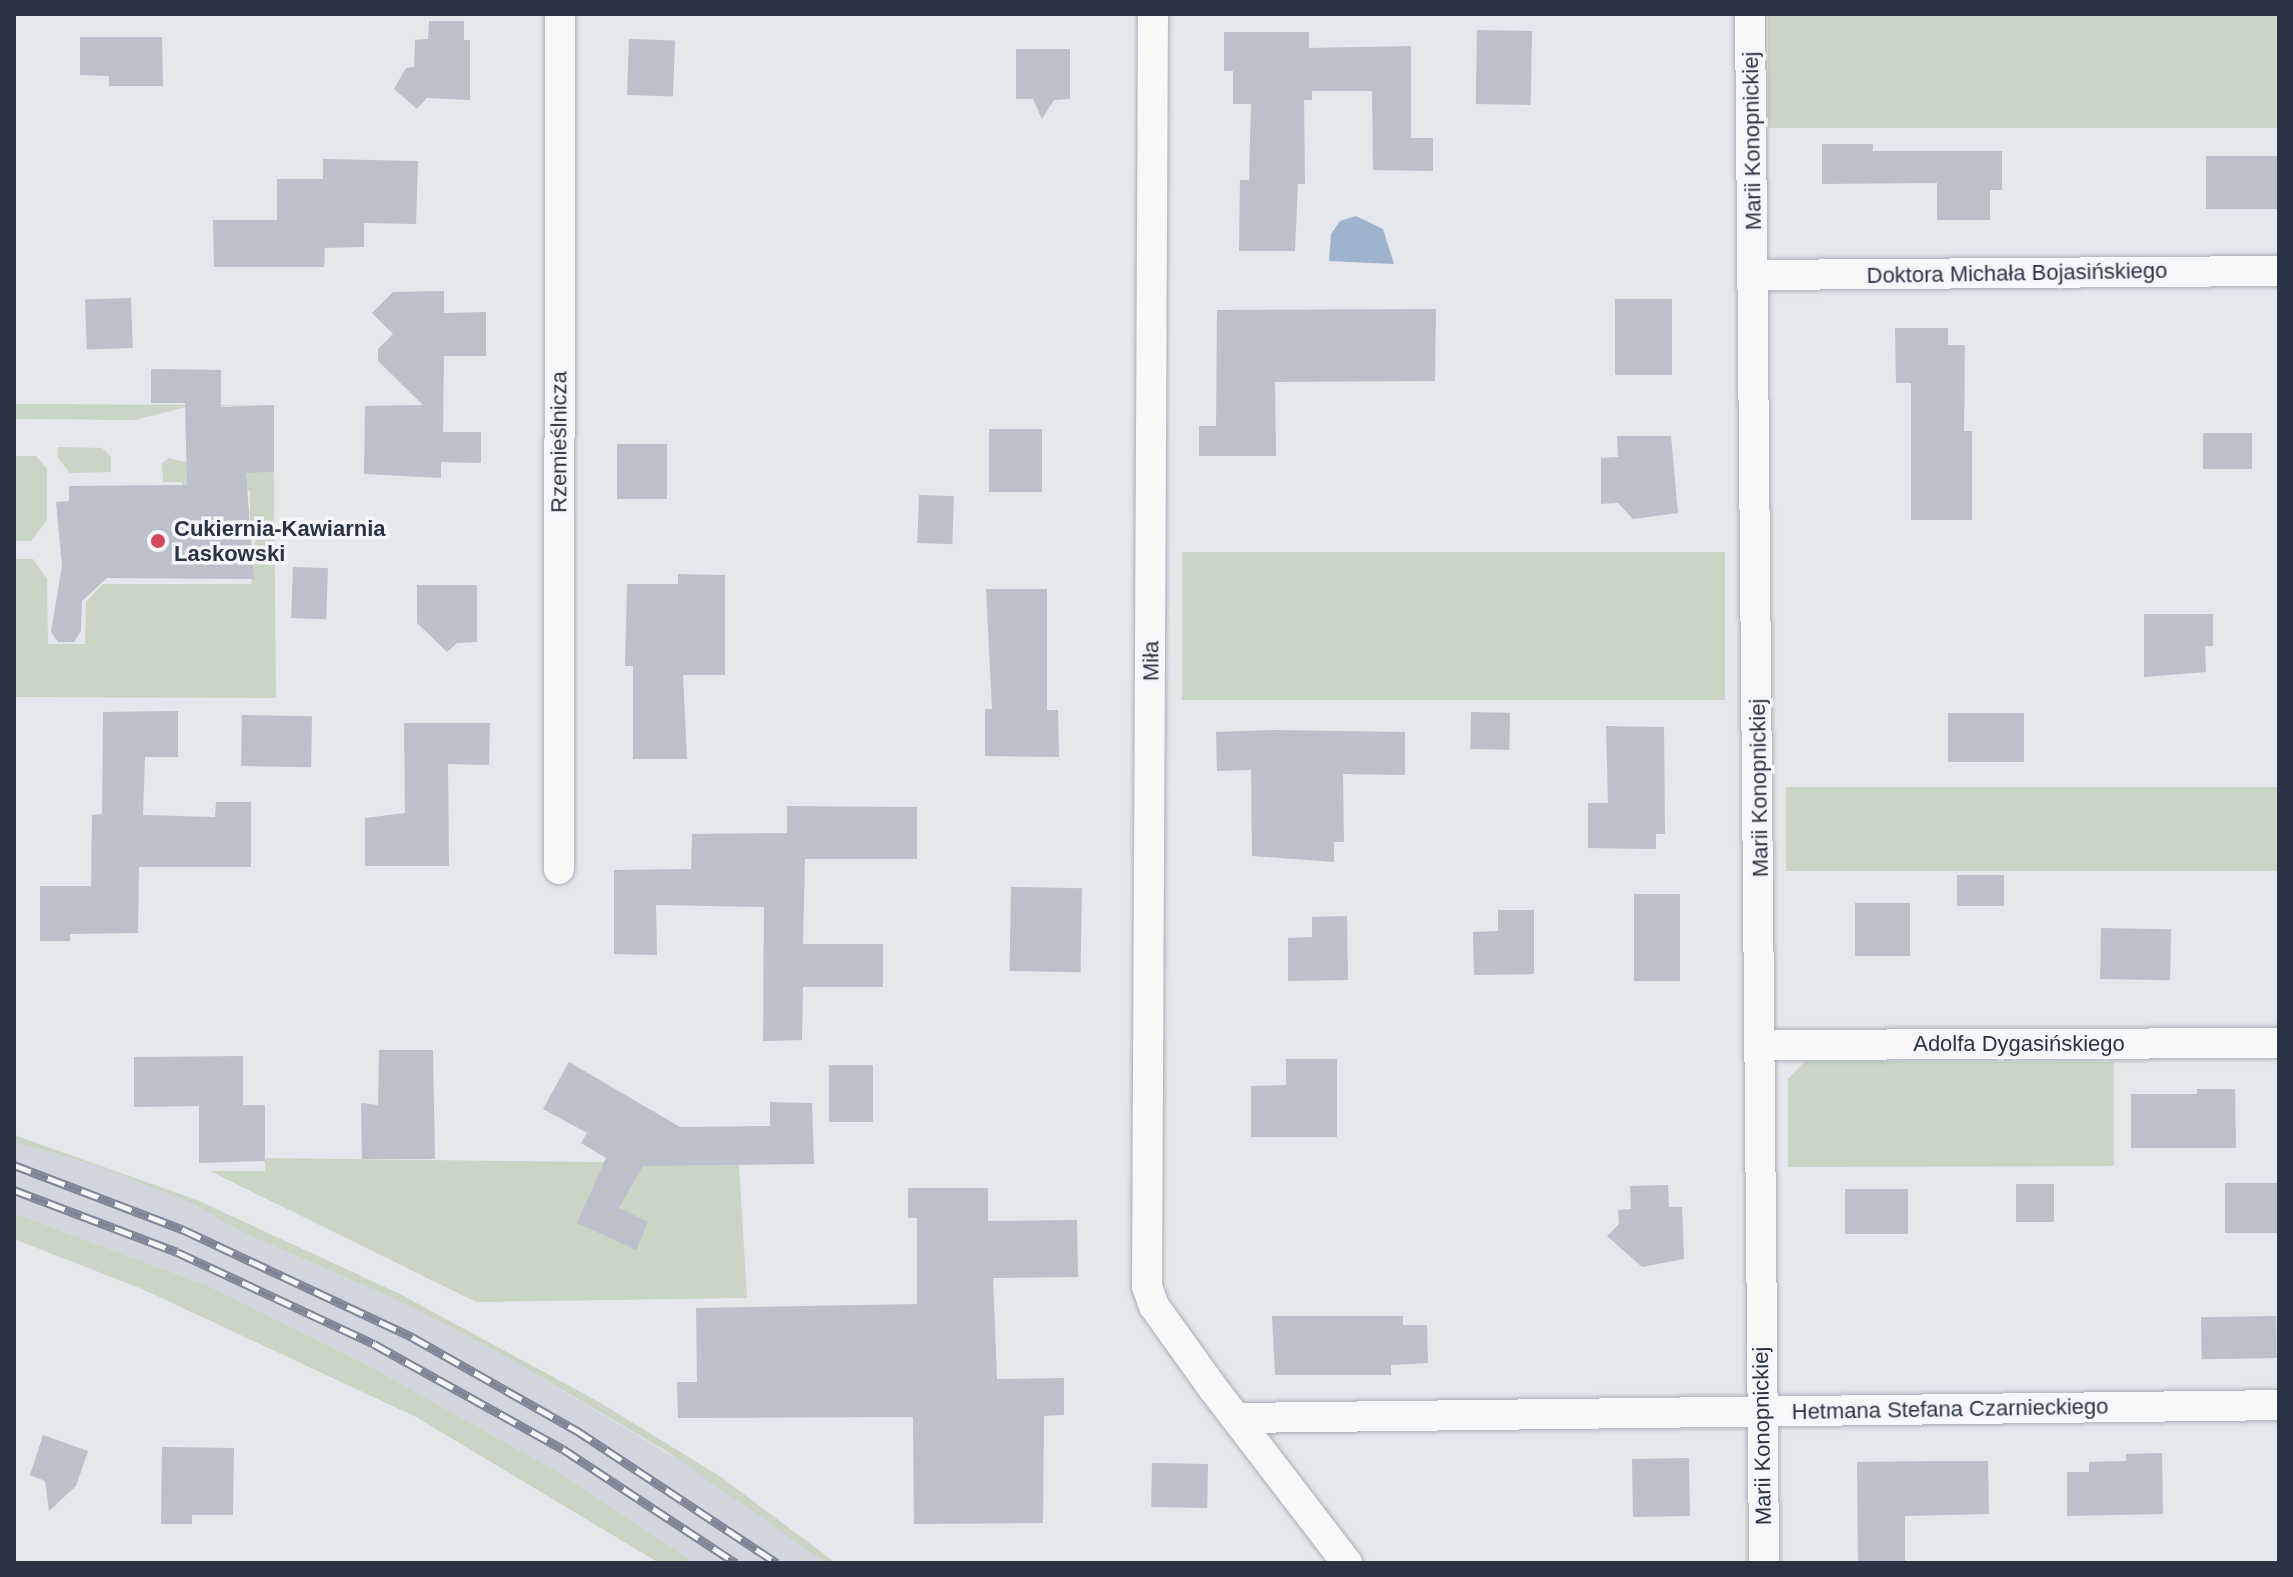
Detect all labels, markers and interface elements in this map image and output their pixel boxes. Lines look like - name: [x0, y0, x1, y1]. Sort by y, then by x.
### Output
- street label: Marii Konopnickiej: [1737, 52, 1767, 230]
- street label: Doktora Michała Bojasińskiego: [1866, 257, 2168, 289]
- street label: Rzemieślnicza: [546, 371, 572, 513]
- place label: Cukiernia-Kawiarnia Laskowski: [174, 515, 386, 566]
- marker: Cukiernia-Kawiarnia Laskowski: [149, 532, 167, 550]
- street label: Miła: [1138, 641, 1164, 681]
- street label: Marii Konopnickiej: [1744, 699, 1774, 877]
- street label: Adolfa Dygasińskiego: [1913, 1031, 2125, 1057]
- street label: Marii Konopnickiej: [1747, 1347, 1777, 1525]
- street label: Hetmana Stefana Czarnieckiego: [1791, 1393, 2109, 1425]

